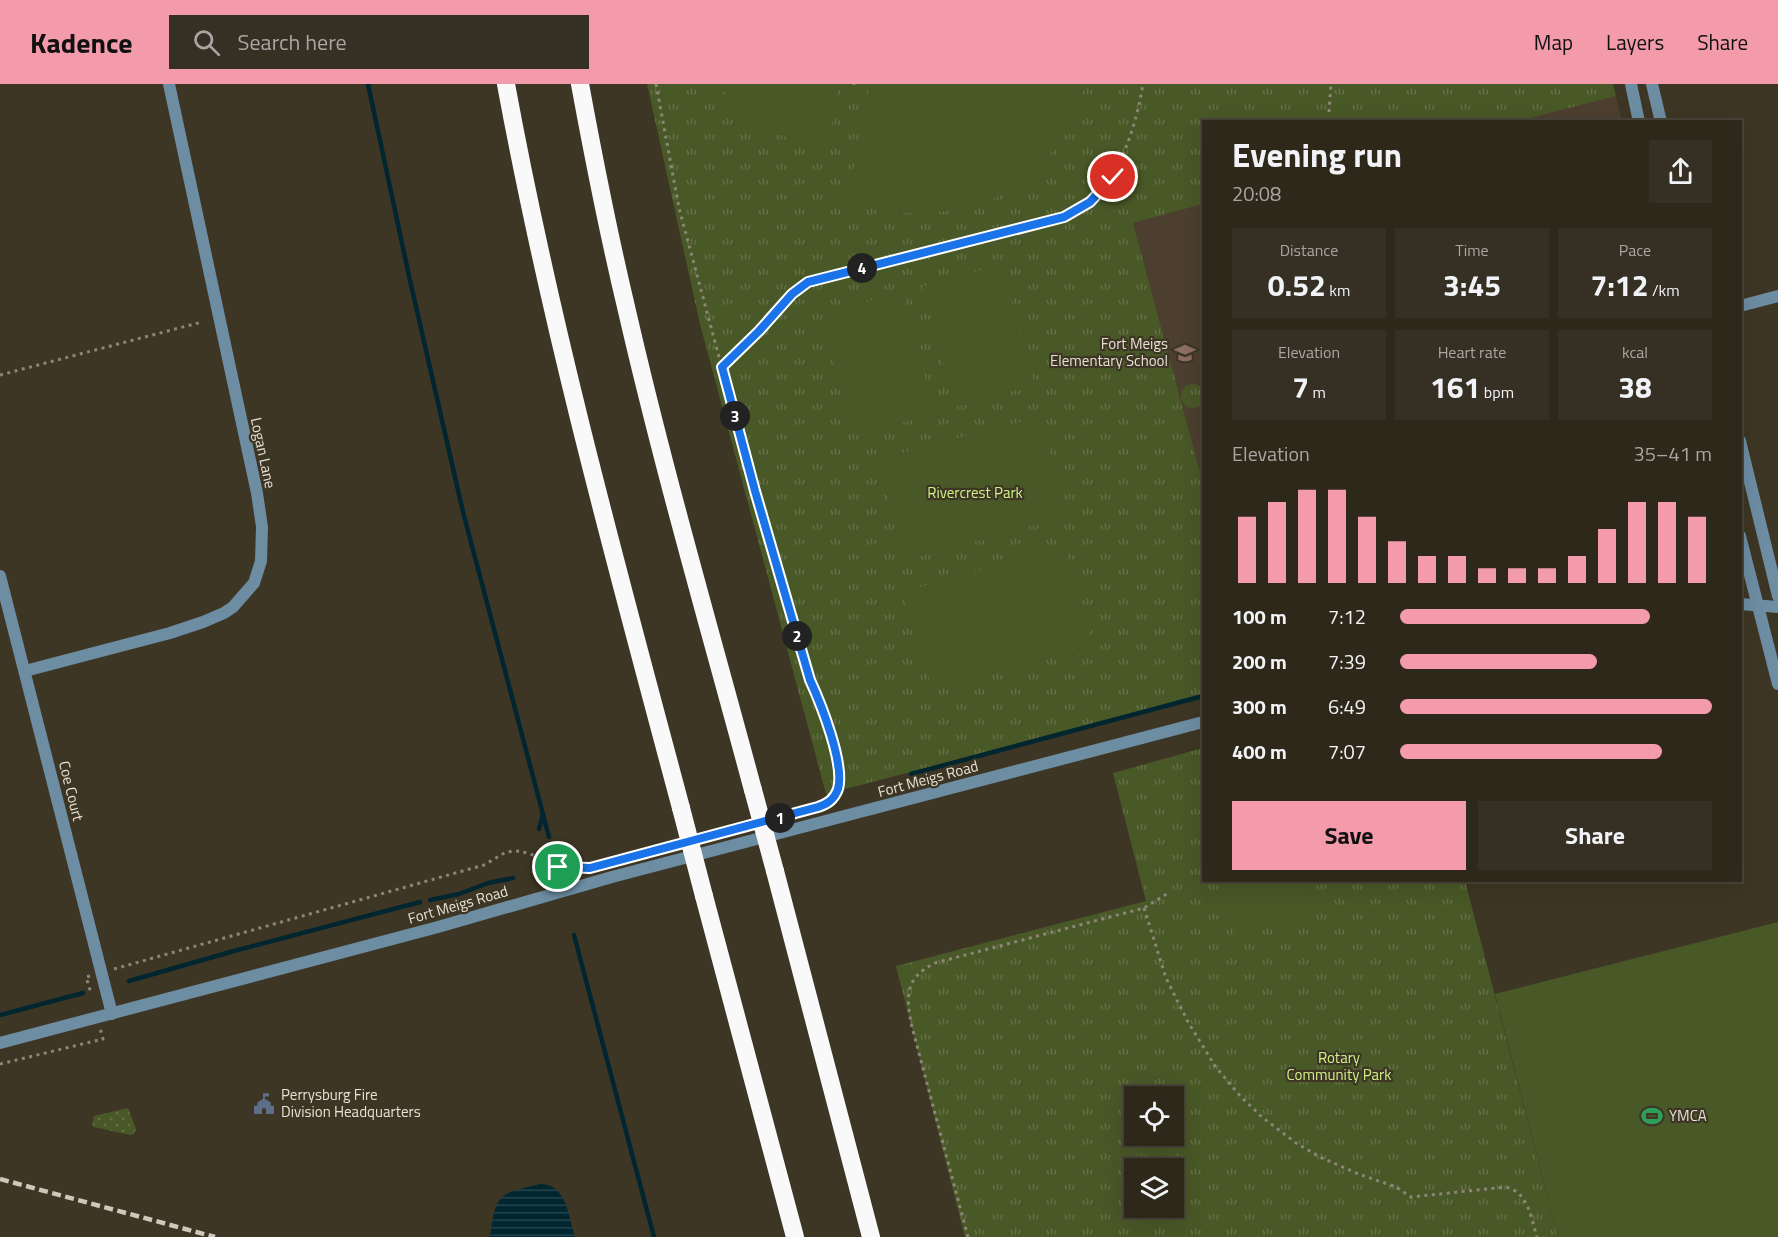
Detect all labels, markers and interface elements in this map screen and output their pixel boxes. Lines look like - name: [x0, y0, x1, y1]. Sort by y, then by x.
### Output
- search box: [169, 15, 589, 69]
- text: Kadence: [30, 21, 133, 64]
- text: Search here: [238, 25, 347, 59]
- icon: search: [190, 26, 223, 59]
- text: Map: [1534, 26, 1573, 58]
- text: Layers: [1606, 26, 1664, 58]
- text: Share: [1697, 26, 1748, 58]
- text: Evening run: [1232, 130, 1402, 180]
- button: share: [1649, 140, 1712, 203]
- pin: [1087, 151, 1138, 202]
- icon: check: [1096, 160, 1129, 193]
- text: 20:08: [1232, 178, 1281, 209]
- text: Distance: [1280, 238, 1338, 262]
- text: Time: [1455, 238, 1489, 262]
- text: Pace: [1619, 238, 1651, 262]
- pin: 4: [847, 253, 877, 283]
- text: 4: [858, 256, 866, 280]
- text: 0.52: [1268, 262, 1326, 308]
- text: 3:45: [1443, 262, 1501, 308]
- text: 7:12: [1590, 262, 1648, 308]
- text: km: [1326, 278, 1350, 302]
- text: /km: [1648, 278, 1680, 302]
- place label: Fort Meigs Elementary School: [1050, 332, 1168, 372]
- text: Elevation: [1278, 340, 1340, 364]
- text: Heart rate: [1438, 340, 1506, 364]
- text: kcal: [1622, 340, 1648, 364]
- school or university icon: Fort Meigs Elementary School: [1173, 341, 1197, 365]
- text: 7: [1292, 364, 1309, 410]
- text: 161: [1430, 364, 1480, 410]
- text: 38: [1618, 364, 1652, 410]
- text: m: [1309, 380, 1326, 404]
- text: bpm: [1480, 380, 1514, 404]
- pin: 3: [720, 401, 750, 431]
- text: 3: [731, 404, 739, 428]
- street label: Logan Lane: [245, 415, 282, 490]
- text: Elevation: [1232, 438, 1310, 469]
- text: 35–41 m: [1633, 438, 1712, 469]
- park label: Rivercrest Park: [927, 481, 1023, 504]
- text: 100 m: [1232, 601, 1287, 632]
- text: 7:12: [1328, 601, 1366, 632]
- pin: 2: [782, 621, 812, 651]
- text: 2: [793, 624, 801, 648]
- text: 200 m: [1232, 646, 1287, 677]
- text: 7:39: [1328, 646, 1366, 677]
- text: 300 m: [1232, 691, 1287, 722]
- text: 6:49: [1328, 691, 1366, 722]
- text: 400 m: [1232, 736, 1287, 767]
- text: 7:07: [1328, 736, 1366, 767]
- street label: Fort Meigs Road: [875, 754, 981, 803]
- street label: Coe Court: [53, 758, 90, 824]
- button: Save: [1232, 801, 1466, 870]
- button: Share: [1478, 801, 1712, 870]
- pin: 1: [765, 803, 795, 833]
- text: 1: [776, 806, 784, 830]
- pin: [532, 841, 583, 892]
- icon: arrive: [541, 850, 574, 883]
- street label: Fort Meigs Road: [405, 879, 511, 930]
- park label: Rotary Community Park: [1287, 1046, 1391, 1086]
- place label: Perrysburg Fire Division Headquarters: [281, 1083, 421, 1123]
- map controls: [1124, 1086, 1184, 1218]
- button: locate: [1124, 1086, 1184, 1146]
- public building icon: Perrysburg Fire Division Headquarters: [252, 1092, 276, 1116]
- sports icon: YMCA: [1640, 1104, 1664, 1128]
- place label: YMCA: [1669, 1104, 1707, 1127]
- button: layers: [1124, 1158, 1184, 1218]

